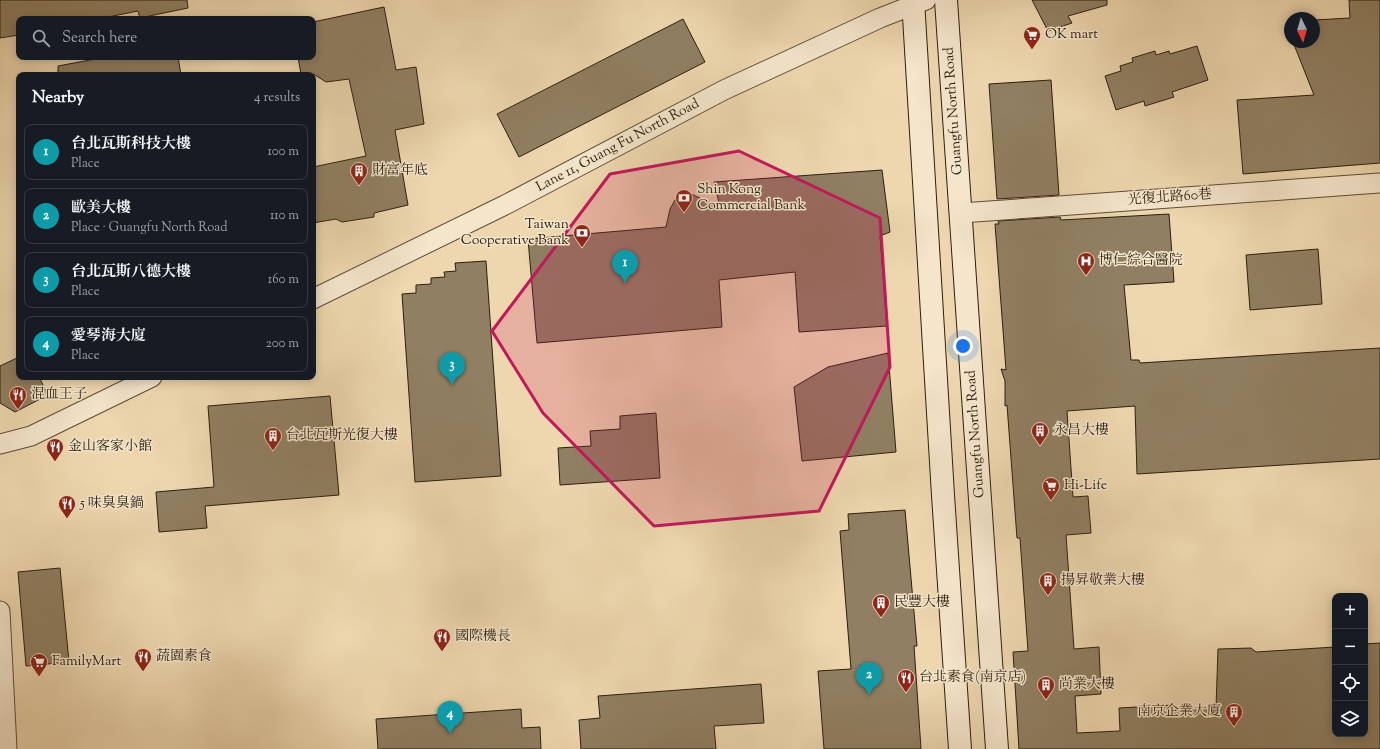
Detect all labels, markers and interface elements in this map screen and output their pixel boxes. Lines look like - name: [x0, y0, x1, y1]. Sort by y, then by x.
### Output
- north arrow: [1284, 12, 1320, 48]
- search box: [16, 16, 316, 60]
- supermarket icon: OK mart: [1022, 25, 1042, 50]
- place label: OK mart: [1045, 25, 1098, 45]
- icon: search: [30, 27, 52, 49]
- text: Search here: [62, 28, 137, 49]
- street label: Guangfu North Road: [940, 46, 968, 176]
- text: Nearby: [32, 86, 84, 110]
- text: 4 results: [254, 89, 300, 107]
- street label: Lane 11, Guang Fu North Road: [533, 94, 703, 198]
- text: 台北瓦斯科技大樓: [71, 134, 191, 155]
- text: 1: [44, 143, 48, 161]
- text: 100 m: [267, 143, 299, 161]
- text: Place: [71, 155, 100, 173]
- building icon: 財富年底: [349, 161, 369, 186]
- place label: 財富年底: [372, 161, 428, 181]
- place label: Shin Kong Commercial Bank: [697, 180, 806, 216]
- street label: 光復北路60巷: [1127, 185, 1213, 211]
- bank icon: Shin Kong Commercial Bank: [674, 188, 694, 213]
- text: 歐美大樓: [71, 198, 131, 219]
- text: 2: [43, 207, 49, 225]
- text: 110 m: [270, 207, 299, 225]
- place label: Taiwan Cooperative Bank: [461, 215, 569, 251]
- text: Place · Guangfu North Road: [71, 219, 228, 237]
- bank icon: Taiwan Cooperative Bank: [572, 223, 592, 248]
- pin: 1: [612, 250, 638, 283]
- hospital icon: 博仁綜合醫院: [1076, 251, 1096, 276]
- place label: 博仁綜合醫院: [1099, 251, 1183, 271]
- text: 台北瓦斯八德大樓: [71, 262, 191, 283]
- text: 3: [43, 271, 49, 289]
- text: 160 m: [268, 271, 299, 289]
- text: Place: [71, 283, 100, 301]
- text: 愛琴海大廈: [71, 326, 146, 347]
- text: 4: [43, 335, 49, 353]
- text: 200 m: [266, 335, 299, 353]
- your location: [953, 336, 973, 356]
- text: Place: [71, 347, 100, 365]
- pin: 3: [439, 352, 465, 385]
- street label: Guangfu North Road: [962, 369, 990, 499]
- restaurant icon: 混血王子: [8, 385, 28, 410]
- place label: 混血王子: [31, 385, 87, 405]
- building icon: 永昌大樓: [1030, 421, 1050, 446]
- place label: 永昌大樓: [1053, 421, 1109, 441]
- building icon: 台北瓦斯光復大樓: [263, 426, 283, 451]
- place label: 台北瓦斯光復大樓: [286, 426, 398, 446]
- restaurant icon: 金山客家小館: [45, 437, 65, 462]
- place label: 金山客家小館: [68, 437, 152, 457]
- supermarket icon: Hi-Life: [1041, 476, 1061, 501]
- place label: Hi-Life: [1064, 476, 1107, 496]
- restaurant icon: 5 味臭臭鍋: [57, 494, 77, 519]
- place label: 5 味臭臭鍋: [79, 494, 144, 514]
- building icon: 揚昇敬業大樓: [1038, 571, 1058, 596]
- place label: 揚昇敬業大樓: [1061, 571, 1145, 591]
- building icon: 民豐大樓: [871, 593, 891, 618]
- place label: 民豐大樓: [894, 593, 950, 613]
- map controls: [1332, 593, 1368, 737]
- button: +: [1332, 593, 1368, 629]
- restaurant icon: 國際機長: [432, 627, 452, 652]
- place label: 國際機長: [455, 627, 511, 647]
- button: −: [1332, 629, 1368, 665]
- restaurant icon: 蔬園素食: [133, 647, 153, 672]
- place label: 蔬園素食: [156, 647, 212, 667]
- supermarket icon: FamilyMart: [29, 652, 49, 677]
- place label: FamilyMart: [52, 652, 121, 672]
- pin: 2: [856, 662, 882, 695]
- button: locate: [1332, 665, 1368, 701]
- restaurant icon: 台北素食(南京店): [896, 668, 916, 693]
- place label: 台北素食(南京店): [919, 668, 1026, 688]
- building icon: 尚業大樓: [1036, 675, 1056, 700]
- place label: 尚業大樓: [1059, 675, 1115, 695]
- pin: 4: [437, 701, 463, 734]
- button: layers: [1332, 701, 1368, 737]
- place label: 南京企業大廈: [1137, 702, 1221, 722]
- building icon: 南京企業大廈: [1224, 702, 1244, 727]

